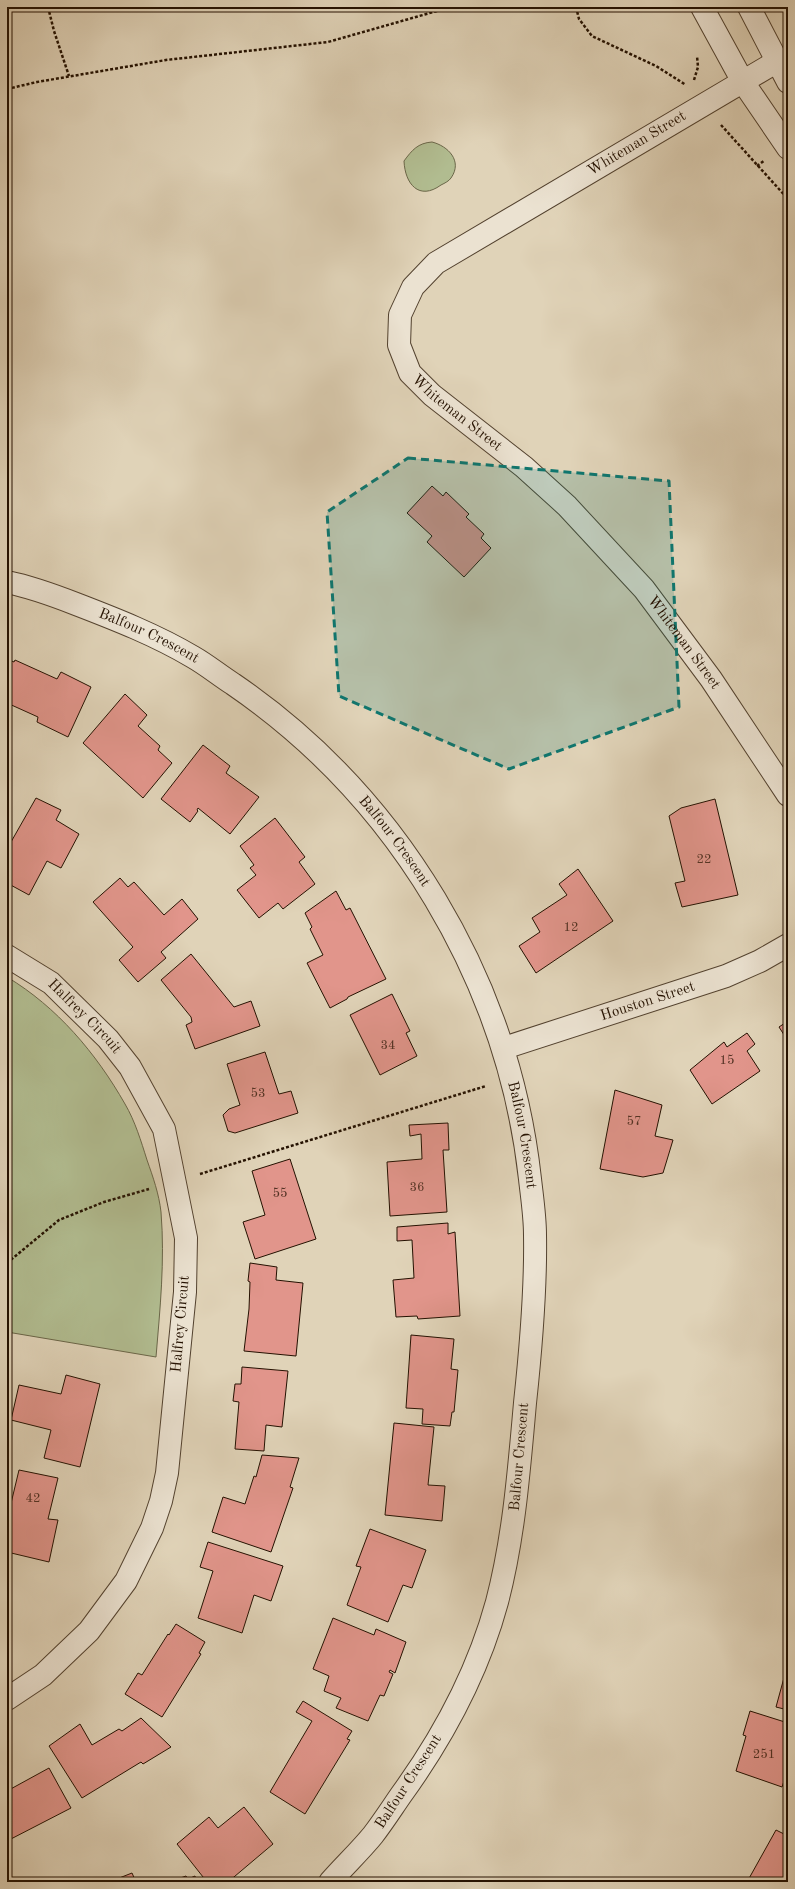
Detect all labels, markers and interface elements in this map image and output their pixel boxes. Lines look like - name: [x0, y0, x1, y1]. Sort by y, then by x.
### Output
- street label: Whiteman Street: [585, 109, 689, 179]
- street label: Whiteman Street: [409, 372, 505, 454]
- street label: Whiteman Street: [644, 593, 723, 692]
- street label: Balfour Crescent: [96, 606, 202, 666]
- street label: Balfour Crescent: [356, 793, 433, 889]
- house number: 22: [696, 853, 712, 866]
- house number: 12: [563, 921, 579, 934]
- street label: Halfrey Circuit: [45, 977, 124, 1056]
- street label: Houston Street: [598, 979, 697, 1024]
- house number: 34: [380, 1039, 396, 1052]
- house number: 15: [719, 1054, 735, 1067]
- street label: Balfour Crescent: [505, 1080, 539, 1190]
- house number: 53: [250, 1087, 266, 1100]
- house number: 57: [626, 1115, 642, 1128]
- house number: 36: [409, 1181, 425, 1194]
- house number: 55: [272, 1187, 288, 1200]
- street label: Halfrey Circuit: [169, 1275, 193, 1373]
- street label: Balfour Crescent: [508, 1402, 532, 1512]
- house number: 42: [25, 1492, 41, 1505]
- street label: Balfour Crescent: [373, 1732, 445, 1832]
- house number: 251: [753, 1748, 775, 1761]

